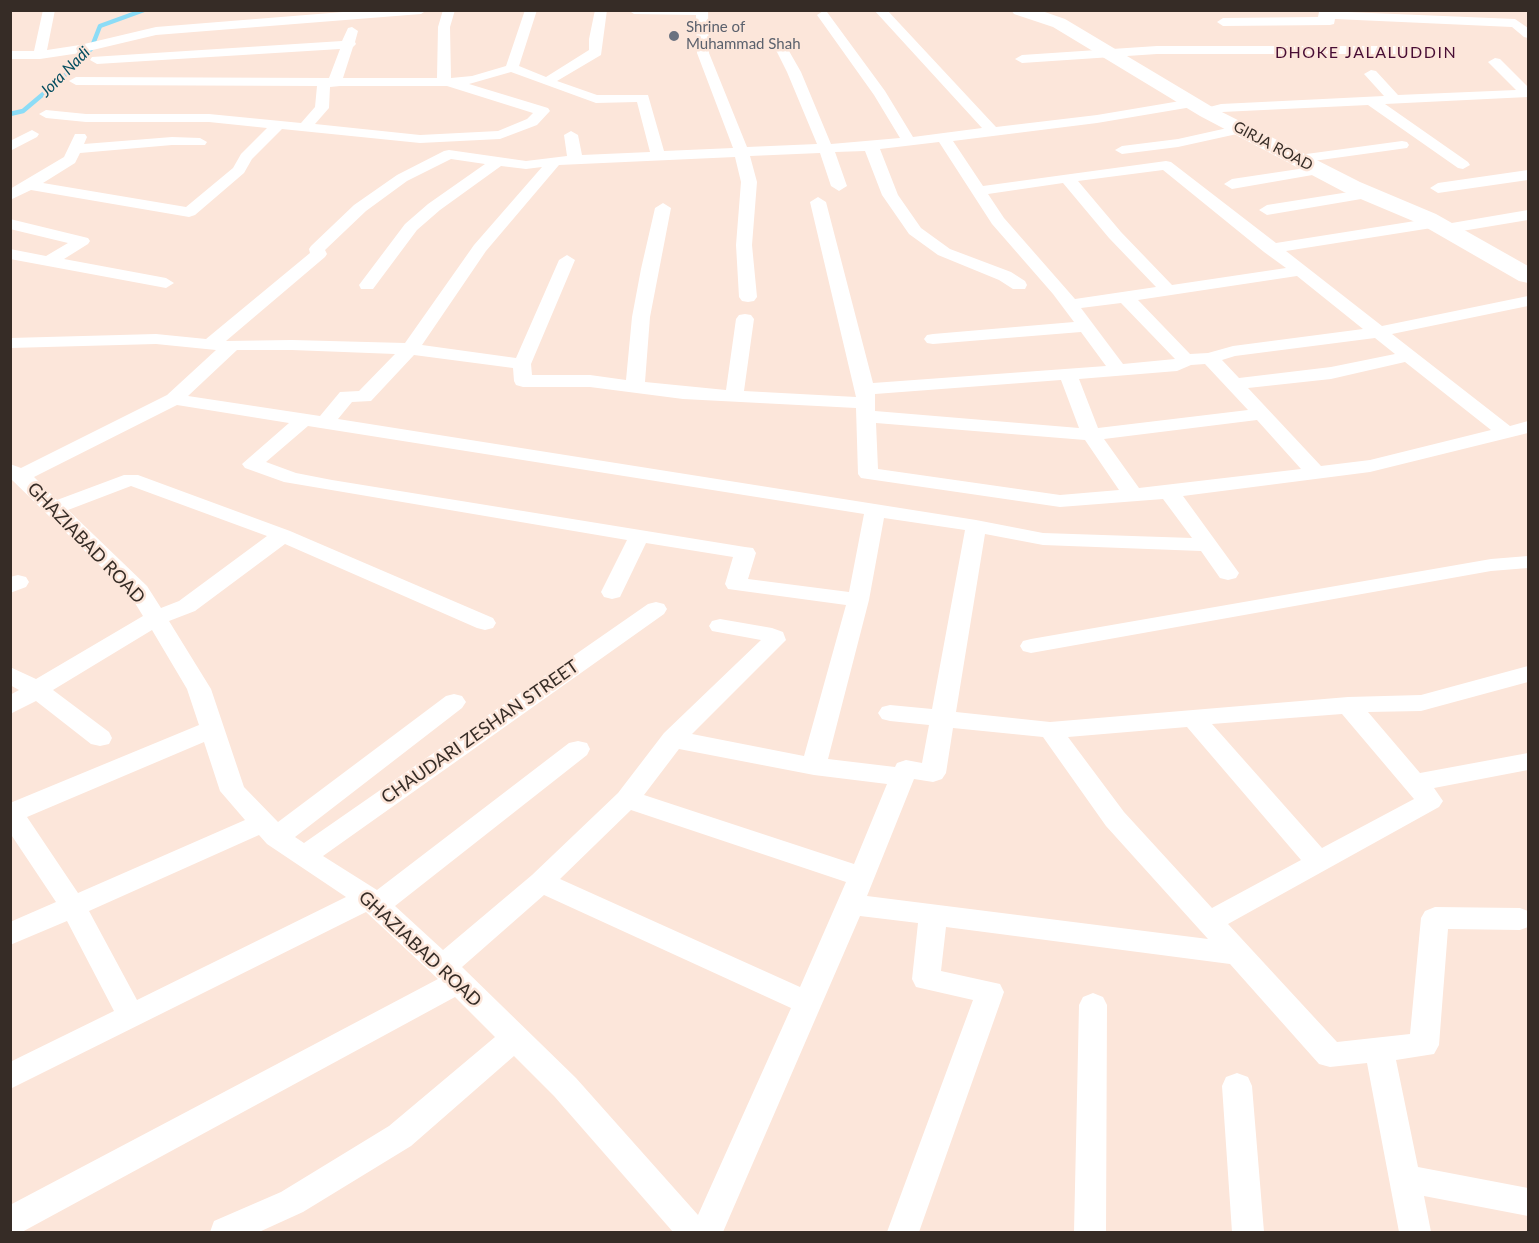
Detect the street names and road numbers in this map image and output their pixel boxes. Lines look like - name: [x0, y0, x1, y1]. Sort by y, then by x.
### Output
- street label: GIRJA ROAD: [1230, 118, 1316, 174]
- street label: GHAZIABAD ROAD: [23, 478, 149, 608]
- street label: CHAUDARI ZESHAN STREET: [377, 656, 583, 808]
- street label: GHAZIABAD ROAD: [354, 886, 486, 1012]

